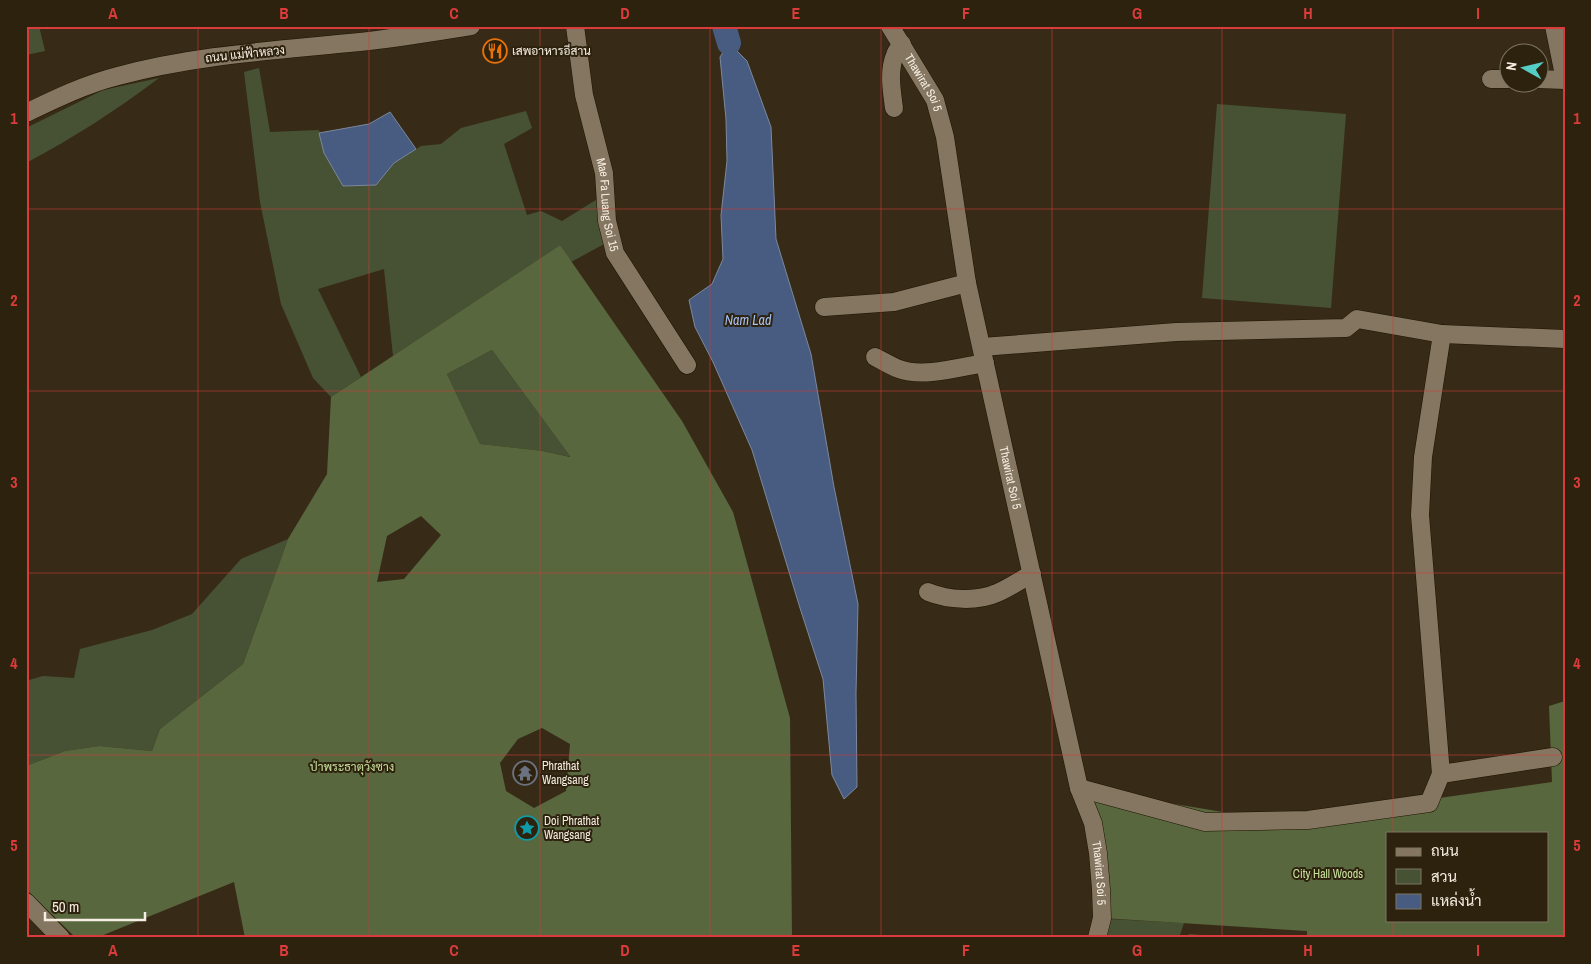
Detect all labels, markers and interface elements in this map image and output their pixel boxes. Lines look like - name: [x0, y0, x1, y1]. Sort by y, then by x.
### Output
- text: A: [108, 2, 118, 24]
- text: B: [279, 2, 289, 24]
- text: C: [449, 2, 459, 24]
- text: D: [620, 2, 630, 24]
- text: E: [792, 2, 801, 24]
- text: F: [962, 2, 970, 24]
- text: G: [1132, 2, 1142, 24]
- text: H: [1303, 2, 1313, 24]
- text: I: [1476, 2, 1480, 24]
- restaurant icon: เสพอาหารอีสาน: [482, 38, 508, 64]
- street label: ถนน แม่ฟ้าหลวง: [204, 42, 286, 66]
- north arrow: [1498, 42, 1548, 92]
- place label: เสพอาหารอีสาน: [512, 43, 591, 59]
- street label: Thawirat Soi 5: [901, 51, 946, 114]
- text: N: [1502, 61, 1521, 72]
- text: 1: [10, 107, 18, 129]
- text: 1: [1573, 107, 1581, 129]
- street label: Mae Fa Luang Soi 15: [592, 156, 622, 254]
- text: 2: [10, 289, 18, 311]
- text: 2: [1573, 289, 1581, 311]
- water label: Nam Lad: [725, 311, 772, 329]
- street label: Thawirat Soi 5: [995, 445, 1025, 511]
- text: 3: [10, 471, 18, 493]
- text: 3: [1573, 471, 1581, 493]
- text: 4: [10, 652, 18, 674]
- text: 4: [1573, 652, 1581, 674]
- place label: Phrathat Wangsang: [542, 758, 589, 788]
- park label: ป่าพระธาตุวังซาง: [310, 759, 394, 776]
- temple icon: Phrathat Wangsang: [512, 760, 538, 786]
- place label: Doi Phrathat Wangsang: [544, 813, 600, 843]
- place icon: Doi Phrathat Wangsang: [514, 815, 540, 841]
- legend: [1386, 832, 1548, 922]
- text: 5: [10, 834, 18, 856]
- text: 5: [1573, 834, 1581, 856]
- street label: Thawirat Soi 5: [1088, 840, 1110, 906]
- text: ถนน: [1431, 840, 1459, 861]
- park label: City Hall Woods: [1293, 866, 1363, 882]
- text: สวน: [1431, 866, 1457, 887]
- text: แหล่งน้ำ: [1431, 888, 1482, 911]
- scale bar: [45, 889, 145, 921]
- text: 50 m: [52, 896, 79, 917]
- text: A: [108, 939, 118, 961]
- text: B: [279, 939, 289, 961]
- text: C: [449, 939, 459, 961]
- text: D: [620, 939, 630, 961]
- text: E: [792, 939, 801, 961]
- text: F: [962, 939, 970, 961]
- text: G: [1132, 939, 1142, 961]
- text: H: [1303, 939, 1313, 961]
- text: I: [1476, 939, 1480, 961]

